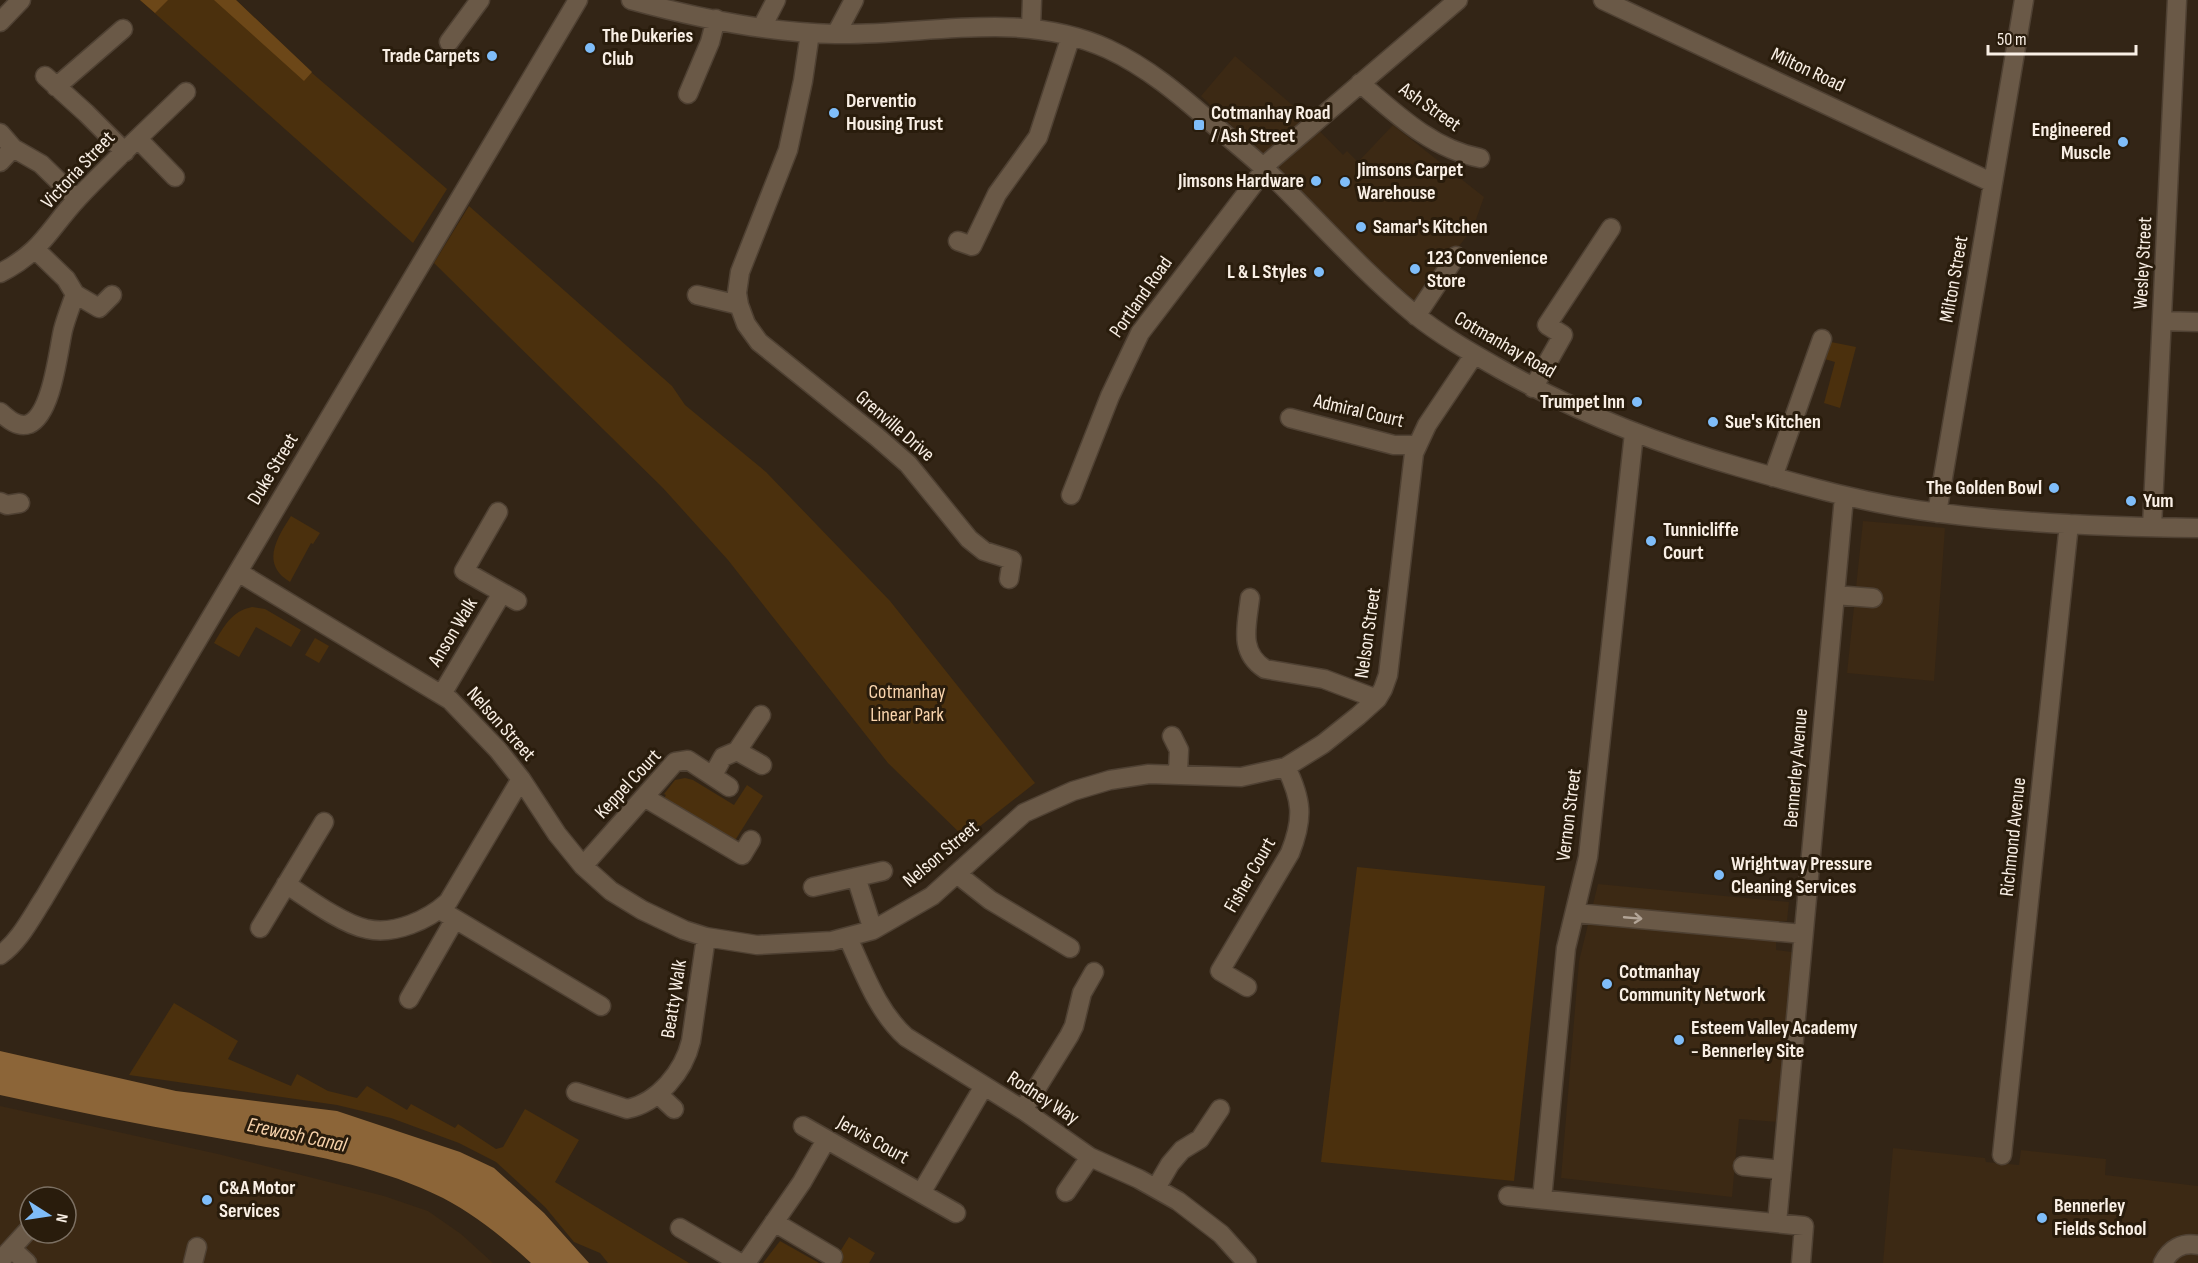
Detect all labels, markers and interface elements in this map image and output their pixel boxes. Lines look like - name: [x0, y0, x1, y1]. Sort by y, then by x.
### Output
- scale bar: [1988, 18, 2136, 56]
- place label: The Dukeries Club: [602, 24, 694, 71]
- text: 50 m: [1997, 29, 2027, 50]
- marker: The Dukeries Club: [583, 41, 597, 55]
- street label: Milton Road: [1767, 43, 1849, 97]
- place label: Trade Carpets: [382, 44, 480, 68]
- marker: Trade Carpets: [485, 49, 499, 63]
- street label: Ash Street: [1394, 77, 1465, 137]
- place label: Derventio Housing Trust: [846, 89, 943, 136]
- place label: Cotmanhay Road / Ash Street: [1211, 101, 1330, 148]
- marker: Derventio Housing Trust: [827, 106, 841, 120]
- marker: Cotmanhay Road / Ash Street: [1192, 118, 1206, 132]
- place label: Engineered Muscle: [2032, 118, 2111, 165]
- street label: Victoria Street: [36, 126, 120, 214]
- marker: Engineered Muscle: [2116, 135, 2130, 149]
- place label: Jimsons Carpet Warehouse: [1356, 158, 1464, 205]
- place label: Jimsons Hardware: [1177, 169, 1304, 193]
- marker: Jimsons Hardware: [1309, 174, 1323, 188]
- marker: Jimsons Carpet Warehouse: [1338, 175, 1352, 189]
- place label: Samar's Kitchen: [1373, 215, 1488, 239]
- street label: Wesley Street: [2129, 216, 2157, 310]
- marker: Samar's Kitchen: [1354, 220, 1368, 234]
- street label: Milton Street: [1935, 234, 1973, 324]
- place label: 123 Convenience Store: [1427, 246, 1548, 293]
- street label: Portland Road: [1104, 252, 1178, 342]
- place label: L & L Styles: [1227, 260, 1307, 284]
- marker: 123 Convenience Store: [1408, 262, 1422, 276]
- marker: L & L Styles: [1312, 265, 1326, 279]
- street label: Cotmanhay Road: [1450, 306, 1560, 384]
- street label: Grenville Drive: [851, 385, 939, 467]
- street label: Admiral Court: [1311, 389, 1406, 433]
- place label: Trumpet Inn: [1540, 390, 1625, 414]
- marker: Trumpet Inn: [1630, 395, 1644, 409]
- place label: Sue's Kitchen: [1725, 410, 1821, 434]
- marker: Sue's Kitchen: [1706, 415, 1720, 429]
- street label: Duke Street: [242, 429, 304, 509]
- place label: The Golden Bowl: [1926, 476, 2042, 500]
- marker: The Golden Bowl: [2047, 481, 2061, 495]
- place label: Yum: [2143, 489, 2173, 513]
- marker: Yum: [2124, 494, 2138, 508]
- place label: Tunnicliffe Court: [1663, 518, 1739, 565]
- marker: Tunnicliffe Court: [1644, 534, 1658, 548]
- street label: Nelson Street: [1350, 586, 1386, 680]
- street label: Anson Walk: [423, 593, 483, 672]
- park label: Cotmanhay Linear Park: [869, 680, 946, 727]
- street label: Nelson Street: [462, 682, 540, 766]
- street label: Bennerley Avenue: [1779, 708, 1813, 828]
- street label: Keppel Court: [590, 744, 666, 824]
- street label: Vernon Street: [1551, 767, 1587, 863]
- street label: Richmond Avenue: [1995, 776, 2031, 898]
- street label: Nelson Street: [898, 815, 984, 893]
- street label: Fisher Court: [1219, 833, 1281, 917]
- place label: Wrightway Pressure Cleaning Services: [1731, 852, 1872, 899]
- marker: Wrightway Pressure Cleaning Services: [1712, 868, 1726, 882]
- one-way arrow: [1623, 913, 1643, 924]
- street label: Beatty Walk: [656, 958, 692, 1040]
- place label: Cotmanhay Community Network: [1619, 960, 1766, 1007]
- marker: Cotmanhay Community Network: [1600, 977, 1614, 991]
- place label: Esteem Valley Academy - Bennerley Site: [1691, 1016, 1858, 1063]
- marker: Esteem Valley Academy - Bennerley Site: [1672, 1033, 1686, 1047]
- street label: Rodney Way: [1003, 1066, 1084, 1130]
- street label: Jervis Court: [832, 1110, 913, 1169]
- water label: Erewash Canal: [245, 1112, 350, 1158]
- place label: C&A Motor Services: [219, 1176, 295, 1223]
- north arrow: [18, 1185, 78, 1245]
- marker: C&A Motor Services: [200, 1193, 214, 1207]
- place label: Bennerley Fields School: [2054, 1194, 2146, 1241]
- marker: Bennerley Fields School: [2035, 1211, 2049, 1225]
- text: N: [51, 1212, 71, 1224]

